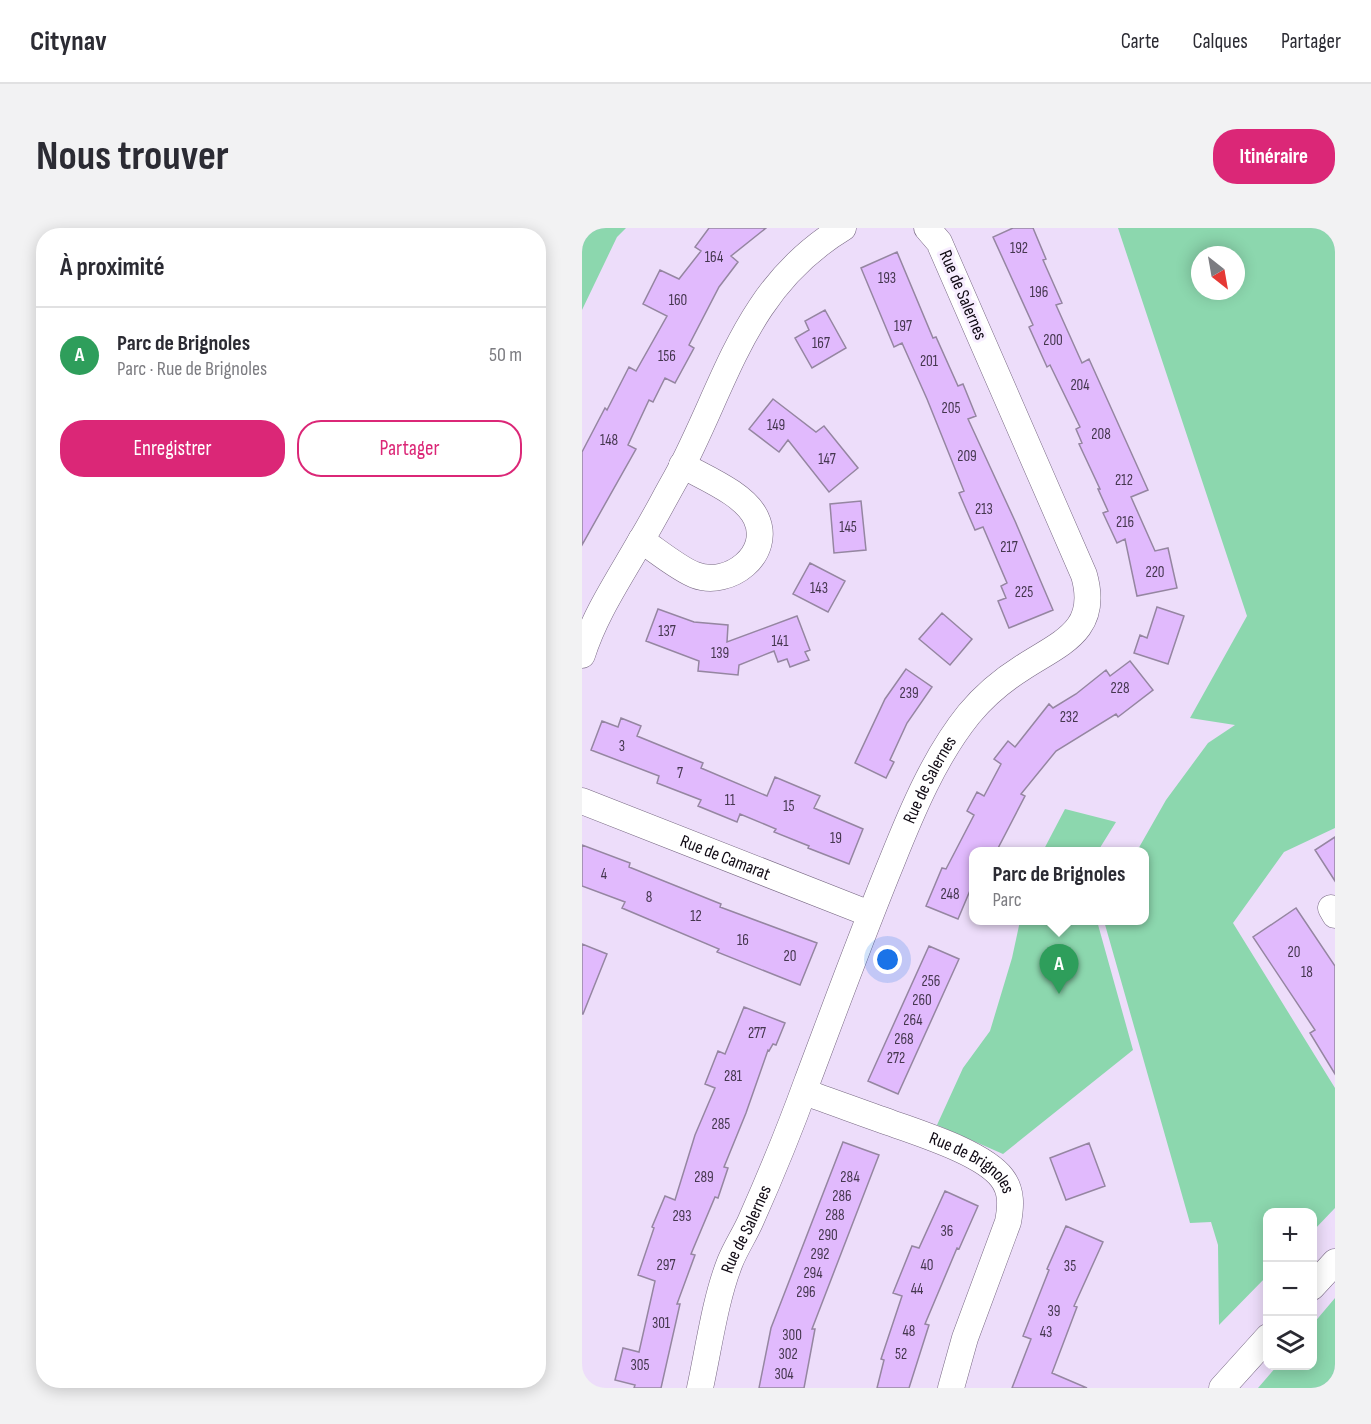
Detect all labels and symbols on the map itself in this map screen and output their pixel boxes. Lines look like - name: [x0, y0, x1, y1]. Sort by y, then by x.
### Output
- house number: 192: [1010, 239, 1028, 258]
- north arrow: [1191, 246, 1245, 300]
- street label: Rue de Salernes: [935, 247, 991, 343]
- house number: 164: [705, 248, 723, 267]
- house number: 193: [878, 269, 896, 288]
- house number: 196: [1030, 283, 1048, 302]
- house number: 160: [669, 291, 687, 310]
- house number: 197: [894, 317, 912, 336]
- house number: 200: [1043, 331, 1063, 350]
- house number: 167: [812, 334, 830, 353]
- house number: 156: [658, 347, 676, 366]
- house number: 201: [920, 352, 939, 371]
- house number: 204: [1070, 376, 1090, 395]
- house number: 205: [942, 399, 960, 418]
- house number: 149: [767, 416, 785, 435]
- house number: 208: [1091, 425, 1111, 444]
- house number: 148: [600, 431, 618, 450]
- house number: 209: [957, 447, 977, 466]
- house number: 147: [818, 450, 836, 469]
- house number: 212: [1115, 471, 1133, 490]
- house number: 213: [975, 500, 993, 519]
- house number: 216: [1116, 513, 1134, 532]
- house number: 145: [839, 518, 857, 537]
- house number: 217: [1000, 538, 1018, 557]
- house number: 220: [1145, 563, 1165, 582]
- house number: 143: [810, 579, 828, 598]
- house number: 225: [1015, 583, 1033, 602]
- house number: 137: [658, 622, 676, 641]
- house number: 141: [772, 632, 789, 651]
- house number: 139: [711, 644, 729, 663]
- house number: 228: [1111, 679, 1129, 698]
- house number: 239: [899, 684, 919, 703]
- house number: 232: [1060, 708, 1078, 727]
- street label: Rue de Salernes: [898, 732, 961, 826]
- house number: 3: [619, 737, 625, 756]
- house number: 7: [677, 764, 683, 783]
- house number: 11: [725, 791, 736, 810]
- house number: 15: [783, 797, 795, 816]
- house number: 19: [830, 829, 842, 848]
- street label: Rue de Camarat: [677, 830, 774, 885]
- house number: 4: [601, 865, 607, 884]
- house number: 248: [941, 885, 959, 904]
- house number: 8: [646, 888, 652, 907]
- house number: 12: [690, 907, 702, 926]
- house number: 16: [737, 931, 749, 950]
- house number: 20: [1288, 943, 1300, 962]
- pin: A: [1040, 944, 1078, 994]
- your location: [873, 945, 902, 974]
- house number: 20: [784, 947, 796, 966]
- house number: 18: [1301, 963, 1313, 982]
- house number: 256: [922, 972, 940, 991]
- house number: 260: [912, 991, 932, 1010]
- house number: 264: [903, 1011, 923, 1030]
- house number: 277: [748, 1024, 766, 1043]
- house number: 268: [894, 1030, 914, 1049]
- house number: 272: [887, 1049, 905, 1068]
- house number: 281: [724, 1067, 743, 1086]
- house number: 285: [712, 1115, 730, 1134]
- street label: Rue de Brignoles: [926, 1127, 1019, 1196]
- house number: 289: [694, 1168, 714, 1187]
- house number: 284: [840, 1168, 860, 1187]
- street label: Rue de Salernes: [716, 1182, 775, 1276]
- house number: 286: [832, 1187, 852, 1206]
- house number: 288: [825, 1206, 845, 1225]
- house number: 293: [672, 1207, 692, 1226]
- house number: 36: [941, 1222, 953, 1241]
- house number: 290: [818, 1226, 838, 1245]
- house number: 292: [810, 1245, 830, 1264]
- house number: 297: [657, 1256, 675, 1275]
- house number: 40: [921, 1256, 933, 1275]
- house number: 35: [1064, 1257, 1076, 1276]
- house number: 294: [803, 1264, 823, 1283]
- house number: 44: [911, 1280, 923, 1299]
- house number: 296: [796, 1283, 816, 1302]
- house number: 39: [1048, 1302, 1060, 1321]
- house number: 301: [652, 1314, 671, 1333]
- house number: 48: [903, 1322, 915, 1341]
- house number: 43: [1040, 1323, 1052, 1342]
- house number: 300: [782, 1326, 802, 1345]
- house number: 302: [778, 1345, 798, 1364]
- house number: 52: [895, 1345, 907, 1364]
- house number: 305: [631, 1356, 650, 1375]
- house number: 304: [774, 1365, 794, 1384]

